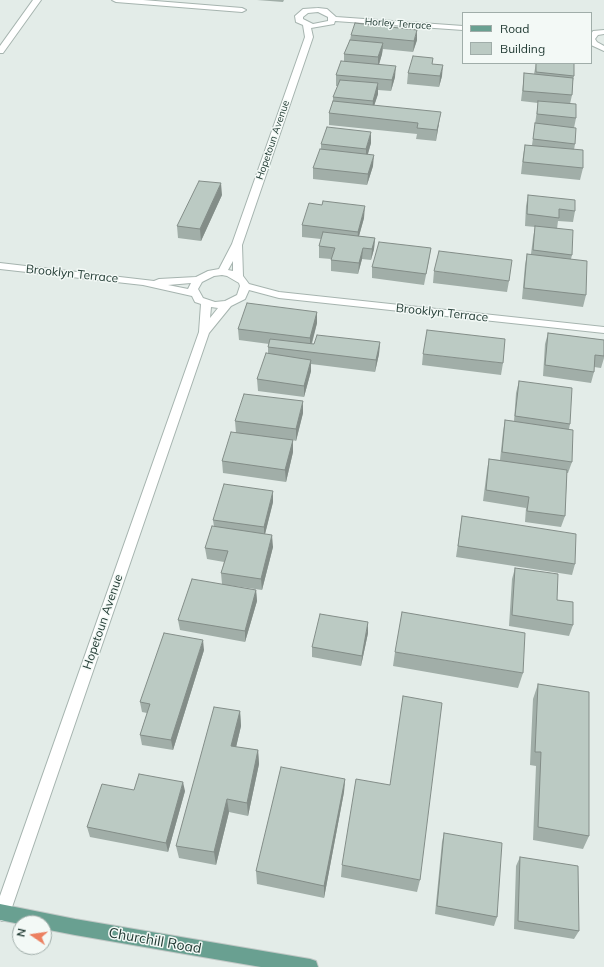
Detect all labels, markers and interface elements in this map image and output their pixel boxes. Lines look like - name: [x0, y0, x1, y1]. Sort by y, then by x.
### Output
- legend: [462, 12, 592, 64]
- street label: Horley Terrace: [364, 16, 432, 32]
- text: Road: [500, 21, 529, 36]
- text: Building: [500, 41, 545, 56]
- street label: Hopetoun Avenue: [254, 99, 292, 181]
- street label: Brooklyn Terrace: [25, 262, 119, 286]
- street label: Brooklyn Terrace: [395, 301, 489, 325]
- street label: Hopetoun Avenue: [80, 573, 126, 671]
- north arrow: [12, 915, 52, 955]
- street label: Churchill Road: [107, 925, 203, 957]
- text: N: [14, 927, 29, 938]

